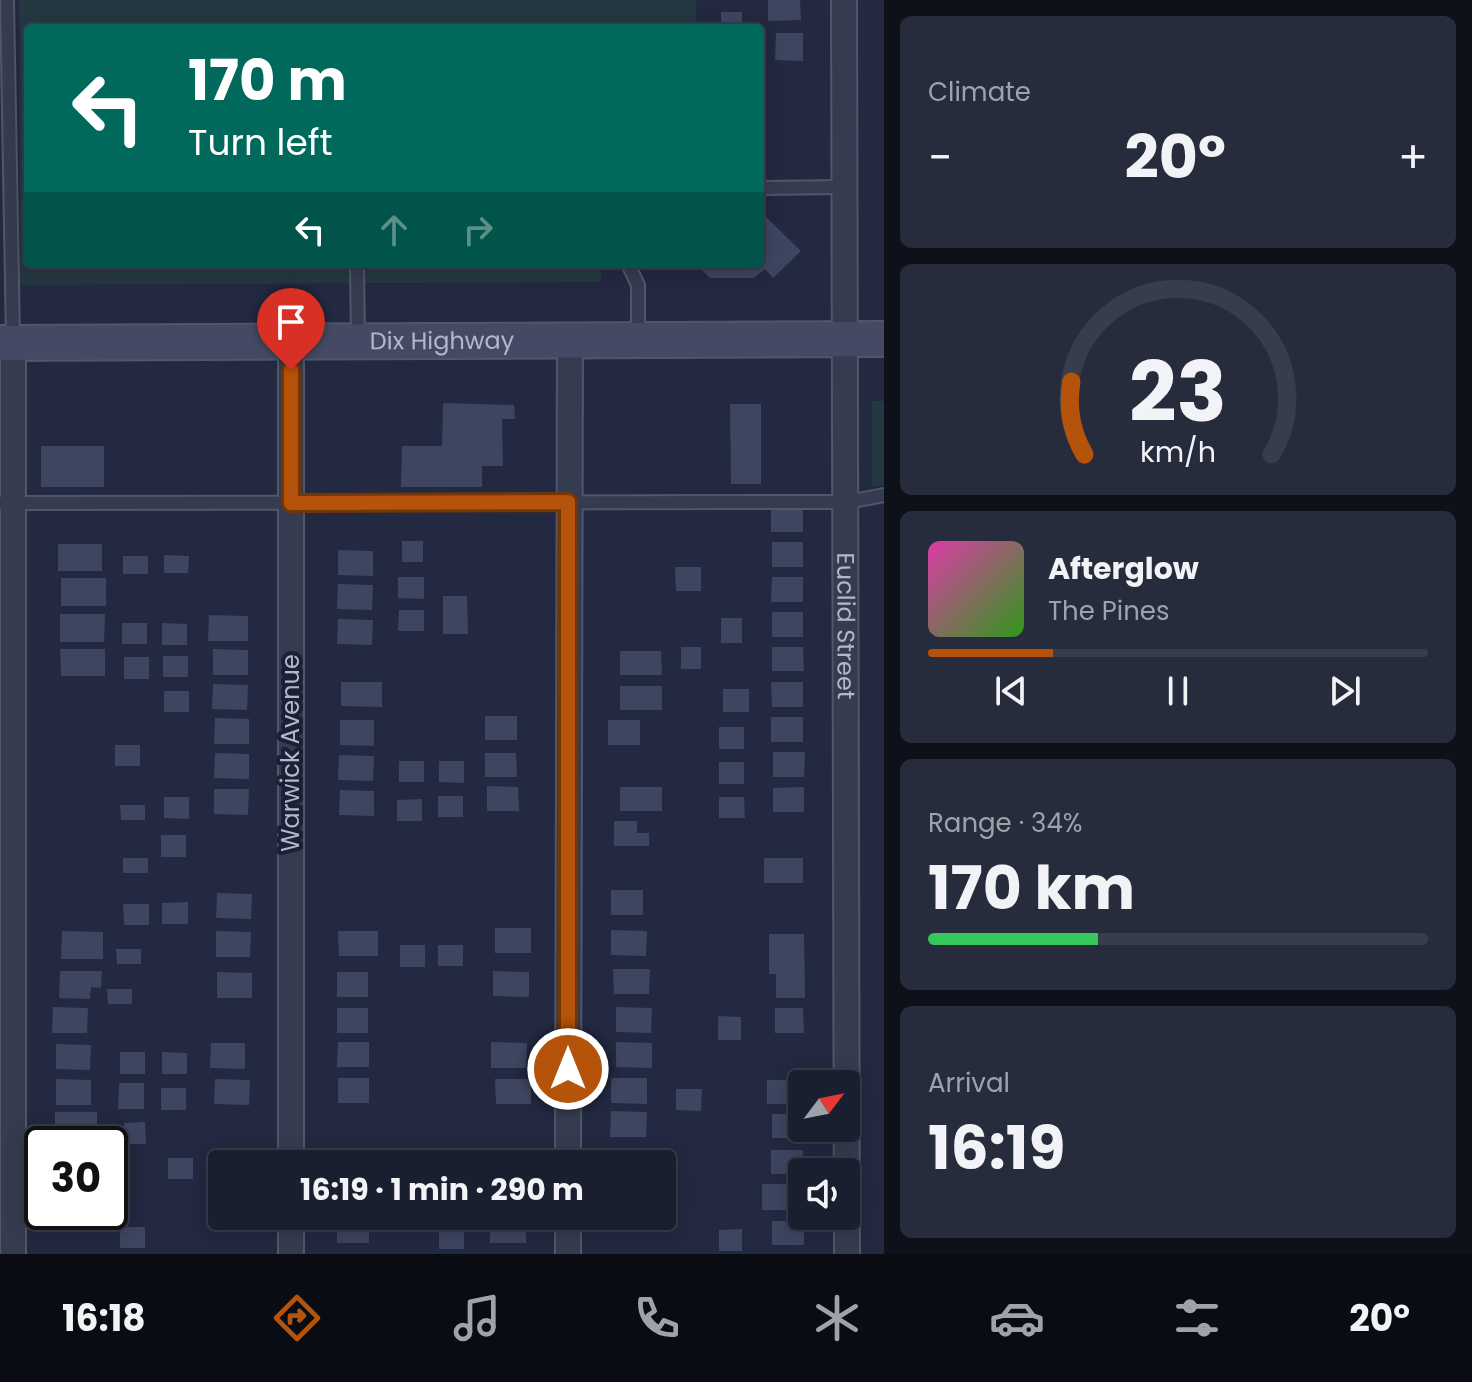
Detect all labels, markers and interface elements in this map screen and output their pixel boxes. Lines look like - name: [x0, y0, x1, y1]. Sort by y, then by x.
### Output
- text: 170 m: [188, 41, 347, 120]
- icon: left: [56, 56, 160, 160]
- text: Climate: [928, 74, 1031, 110]
- text: 20°: [1125, 115, 1226, 199]
- text: Turn left: [188, 117, 333, 168]
- text: −: [928, 127, 952, 188]
- text: +: [1398, 127, 1428, 188]
- icon: left: [288, 208, 332, 252]
- icon: ahead: [372, 208, 416, 252]
- icon: right: [456, 208, 500, 252]
- pin: [257, 288, 325, 370]
- icon: arrive: [269, 300, 313, 344]
- street label: Dix Highway: [370, 324, 515, 357]
- text: 23: [1129, 334, 1227, 450]
- text: km/h: [1140, 433, 1216, 473]
- text: Afterglow: [1048, 547, 1199, 590]
- street label: Euclid Street: [829, 552, 863, 700]
- text: The Pines: [1048, 593, 1170, 629]
- street label: Warwick Avenue: [274, 654, 307, 852]
- icon: previous: [989, 669, 1033, 713]
- icon: pause: [1156, 669, 1200, 713]
- icon: next: [1323, 669, 1367, 713]
- text: Range · 34%: [928, 805, 1083, 841]
- text: 170 km: [928, 846, 1135, 930]
- position arrow: [526, 1027, 610, 1111]
- text: Arrival: [928, 1065, 1010, 1101]
- north arrow: [788, 1070, 860, 1142]
- map controls: [788, 1070, 860, 1230]
- text: 16:19: [928, 1106, 1065, 1190]
- speed limit sign: 30: [24, 1126, 128, 1230]
- button: sound: [788, 1158, 860, 1230]
- text: 16:19 · 1 min · 290 m: [300, 1168, 584, 1211]
- icon: directions: [269, 1290, 325, 1346]
- icon: music: [449, 1290, 505, 1346]
- icon: phone: [629, 1290, 685, 1346]
- icon: climate: [809, 1290, 865, 1346]
- icon: car: [989, 1290, 1045, 1346]
- icon: filters: [1169, 1290, 1225, 1346]
- text: 16:18: [62, 1293, 146, 1344]
- text: 20°: [1349, 1293, 1410, 1344]

